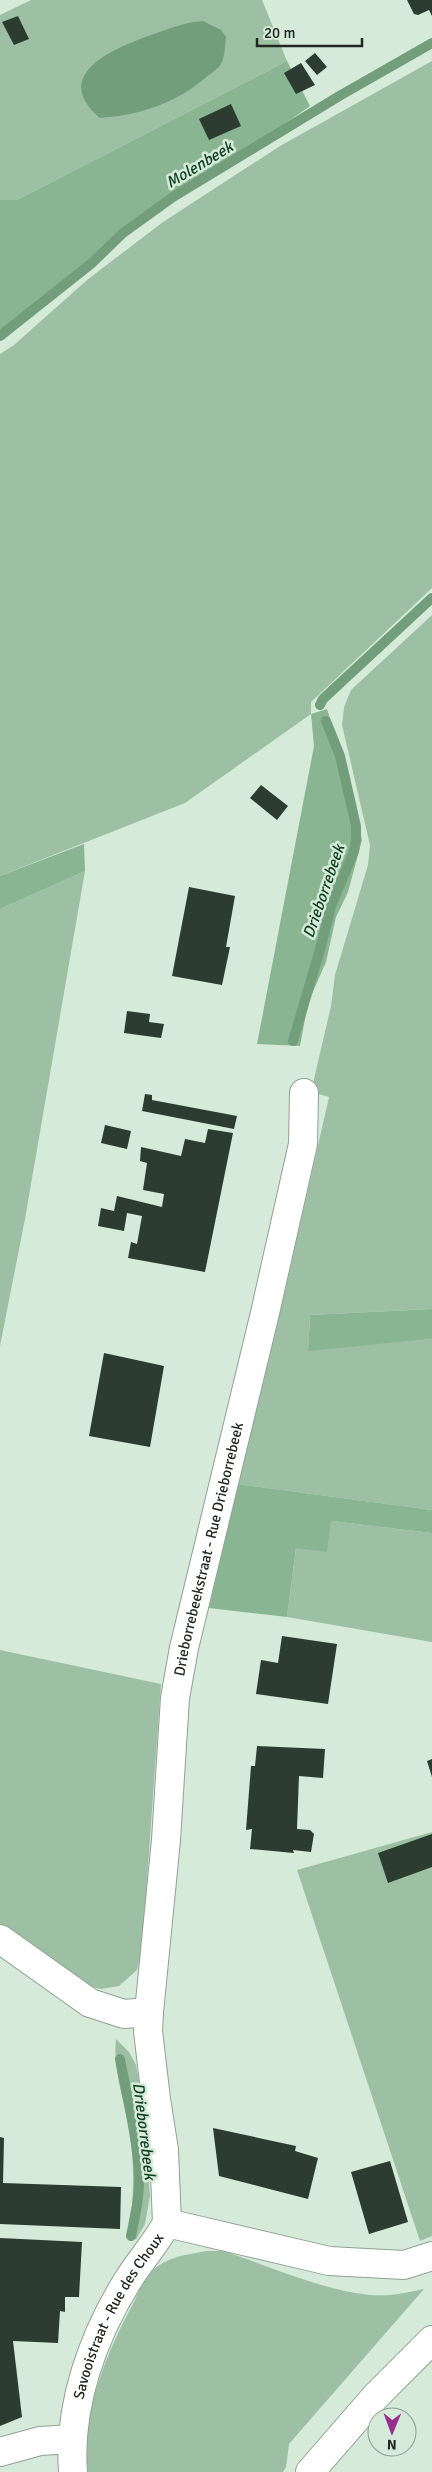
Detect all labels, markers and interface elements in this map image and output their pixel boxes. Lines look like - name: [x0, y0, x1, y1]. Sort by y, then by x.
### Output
- scale bar: [257, 15, 362, 47]
- text: 20 m: [264, 24, 295, 42]
- water label: Molenbeek: [162, 136, 238, 193]
- water label: Drieborrebeek: [299, 840, 350, 941]
- street label: Drieborrebeekstraat - Rue Drieborrebeek: [170, 1420, 247, 1677]
- water label: Drieborrebeek: [128, 2081, 160, 2183]
- street label: Savooistraat - Rue des Choux: [70, 2230, 167, 2401]
- north arrow: [367, 2407, 417, 2457]
- text: N: [387, 2436, 397, 2453]

